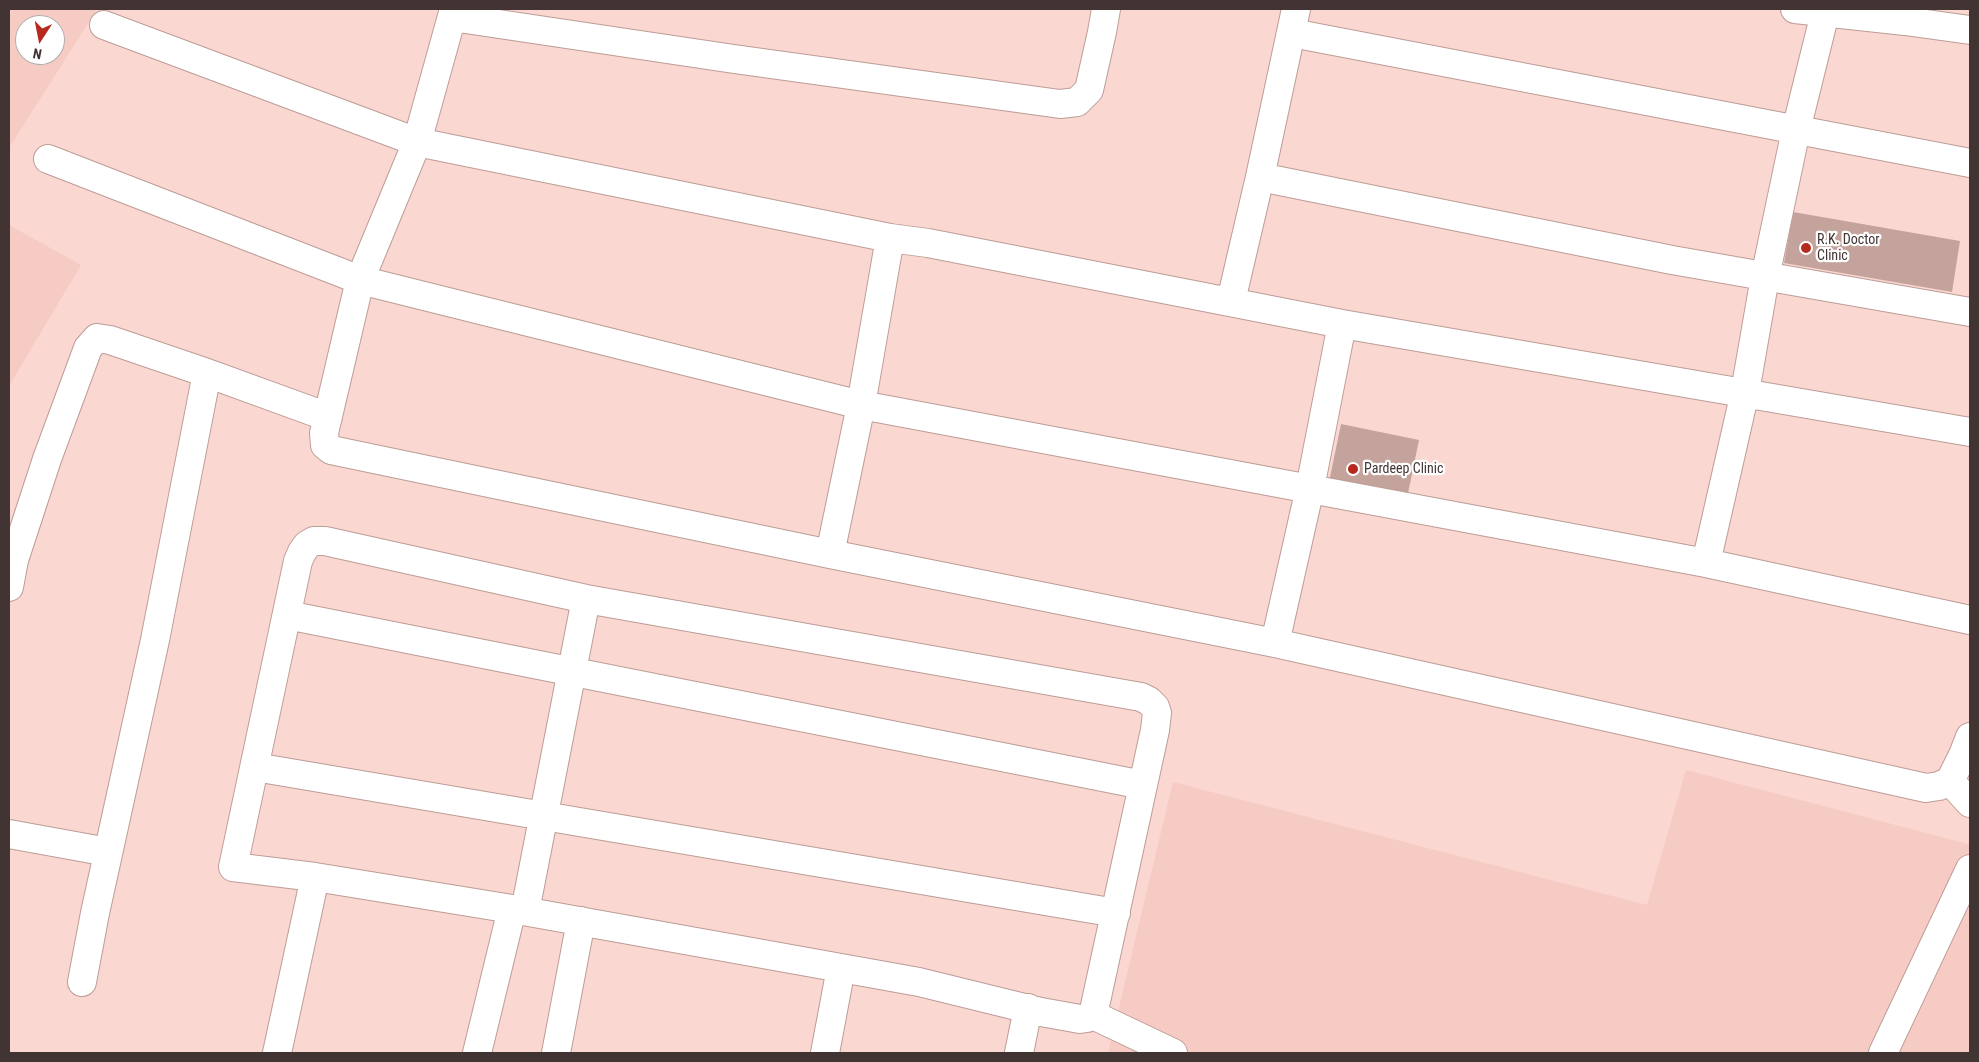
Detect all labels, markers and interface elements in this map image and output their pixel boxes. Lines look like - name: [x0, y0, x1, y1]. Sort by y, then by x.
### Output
- north arrow: [15, 15, 65, 65]
- text: N: [32, 45, 43, 62]
- place label: R.K. Doctor Clinic: [1817, 232, 1879, 264]
- marker: R.K. Doctor Clinic: [1799, 241, 1813, 255]
- place label: Pardeep Clinic: [1364, 461, 1444, 477]
- marker: Pardeep Clinic: [1346, 462, 1360, 476]

